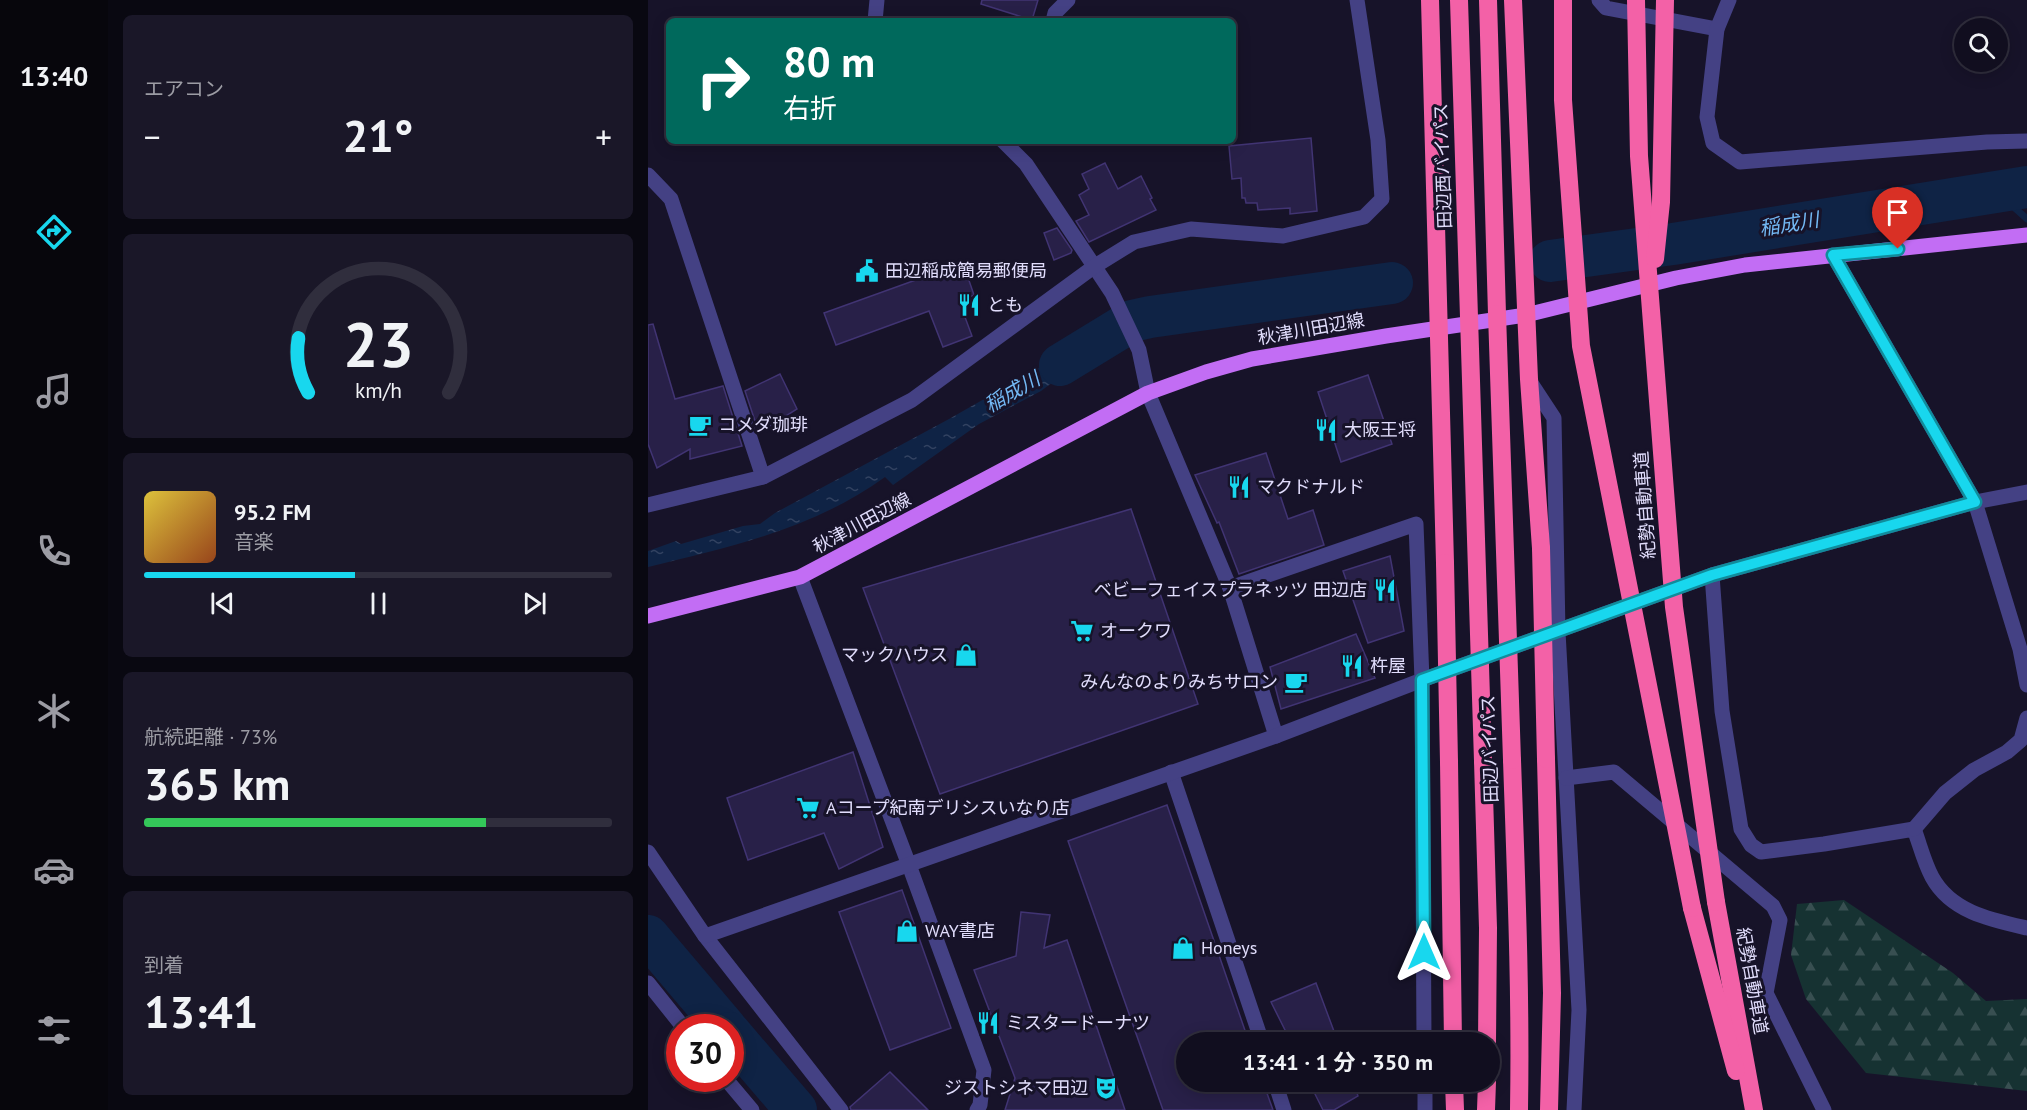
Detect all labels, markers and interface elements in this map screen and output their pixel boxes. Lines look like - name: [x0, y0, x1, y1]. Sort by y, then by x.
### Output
- map controls: [1954, 18, 2008, 72]
- button: search: [1954, 18, 2008, 72]
- text: 80 m: [783, 34, 875, 89]
- icon: right: [684, 42, 762, 120]
- text: 13:40: [20, 59, 88, 93]
- text: エアコン: [144, 76, 224, 102]
- text: 右折: [783, 91, 837, 125]
- street label: 田辺西バイパス: [1429, 103, 1456, 229]
- text: 21°: [343, 106, 413, 164]
- text: −: [144, 115, 161, 158]
- text: +: [595, 115, 612, 158]
- pin: [1872, 187, 1923, 249]
- icon: arrive: [1881, 196, 1914, 229]
- water label: 稲成川: [1757, 206, 1823, 242]
- icon: directions: [33, 211, 75, 253]
- public building icon: 田辺稲成簡易郵便局: [854, 258, 880, 284]
- place label: 田辺稲成簡易郵便局: [885, 259, 1047, 282]
- restaurant icon: とも: [956, 292, 982, 318]
- place label: とも: [987, 293, 1023, 316]
- text: 23: [343, 303, 413, 384]
- street label: 秋津川田辺線: [1256, 308, 1366, 349]
- water label: 稲成川: [980, 365, 1046, 418]
- icon: music: [33, 370, 75, 412]
- text: km/h: [354, 376, 401, 404]
- cafe icon: コメダ珈琲: [687, 412, 713, 438]
- place label: コメダ珈琲: [718, 413, 808, 436]
- restaurant icon: 大阪王将: [1313, 417, 1339, 443]
- place label: 大阪王将: [1344, 418, 1416, 441]
- street label: 紀勢自動車道: [1629, 450, 1660, 560]
- restaurant icon: マクドナルド: [1226, 474, 1252, 500]
- place label: マクドナルド: [1257, 475, 1365, 498]
- street label: 秋津川田辺線: [809, 487, 915, 558]
- text: 95.2 FM: [234, 498, 311, 526]
- text: 音楽: [234, 529, 274, 555]
- icon: phone: [33, 530, 75, 572]
- restaurant icon: ベビーフェイスプラネッツ 田辺店: [1372, 577, 1398, 603]
- place label: ベビーフェイスプラネッツ 田辺店: [1094, 578, 1367, 601]
- icon: previous: [206, 587, 239, 620]
- icon: pause: [362, 587, 395, 620]
- icon: next: [518, 587, 551, 620]
- supermarket icon: オークワ: [1069, 618, 1095, 644]
- place label: オークワ: [1100, 619, 1172, 642]
- shop icon: マックハウス: [953, 642, 979, 668]
- place label: マックハウス: [841, 643, 948, 666]
- restaurant icon: 杵屋: [1339, 653, 1365, 679]
- place label: 杵屋: [1370, 654, 1406, 677]
- cafe icon: みんなのよりみちサロン: [1283, 669, 1309, 695]
- place label: みんなのよりみちサロン: [1080, 670, 1278, 693]
- icon: climate: [33, 690, 75, 732]
- street label: 田辺バイパス: [1476, 695, 1503, 803]
- text: 航続距離 · 73%: [144, 724, 277, 750]
- text: 365 km: [144, 754, 290, 812]
- supermarket icon: Aコープ紀南デリシスいなり店: [795, 795, 821, 821]
- place label: Aコープ紀南デリシスいなり店: [826, 796, 1069, 819]
- icon: car: [33, 849, 75, 891]
- shop icon: WAY書店: [894, 918, 920, 944]
- place label: WAY書店: [925, 919, 995, 942]
- position arrow: [1392, 920, 1456, 984]
- street label: 紀勢自動車道: [1732, 926, 1773, 1036]
- shop icon: Honeys: [1170, 935, 1196, 961]
- place label: Honeys: [1201, 936, 1257, 959]
- text: 到着: [144, 952, 184, 978]
- text: 13:41: [144, 982, 258, 1040]
- icon: filters: [33, 1009, 75, 1051]
- restaurant icon: ミスタードーナツ: [975, 1010, 1001, 1036]
- place label: ミスタードーナツ: [1006, 1011, 1150, 1034]
- speed limit sign: 30: [666, 1014, 744, 1092]
- text: 13:41 · 1 分 · 350 m: [1243, 1048, 1433, 1076]
- theatre icon: ジストシネマ田辺: [1093, 1075, 1119, 1101]
- place label: ジストシネマ田辺: [944, 1076, 1088, 1099]

